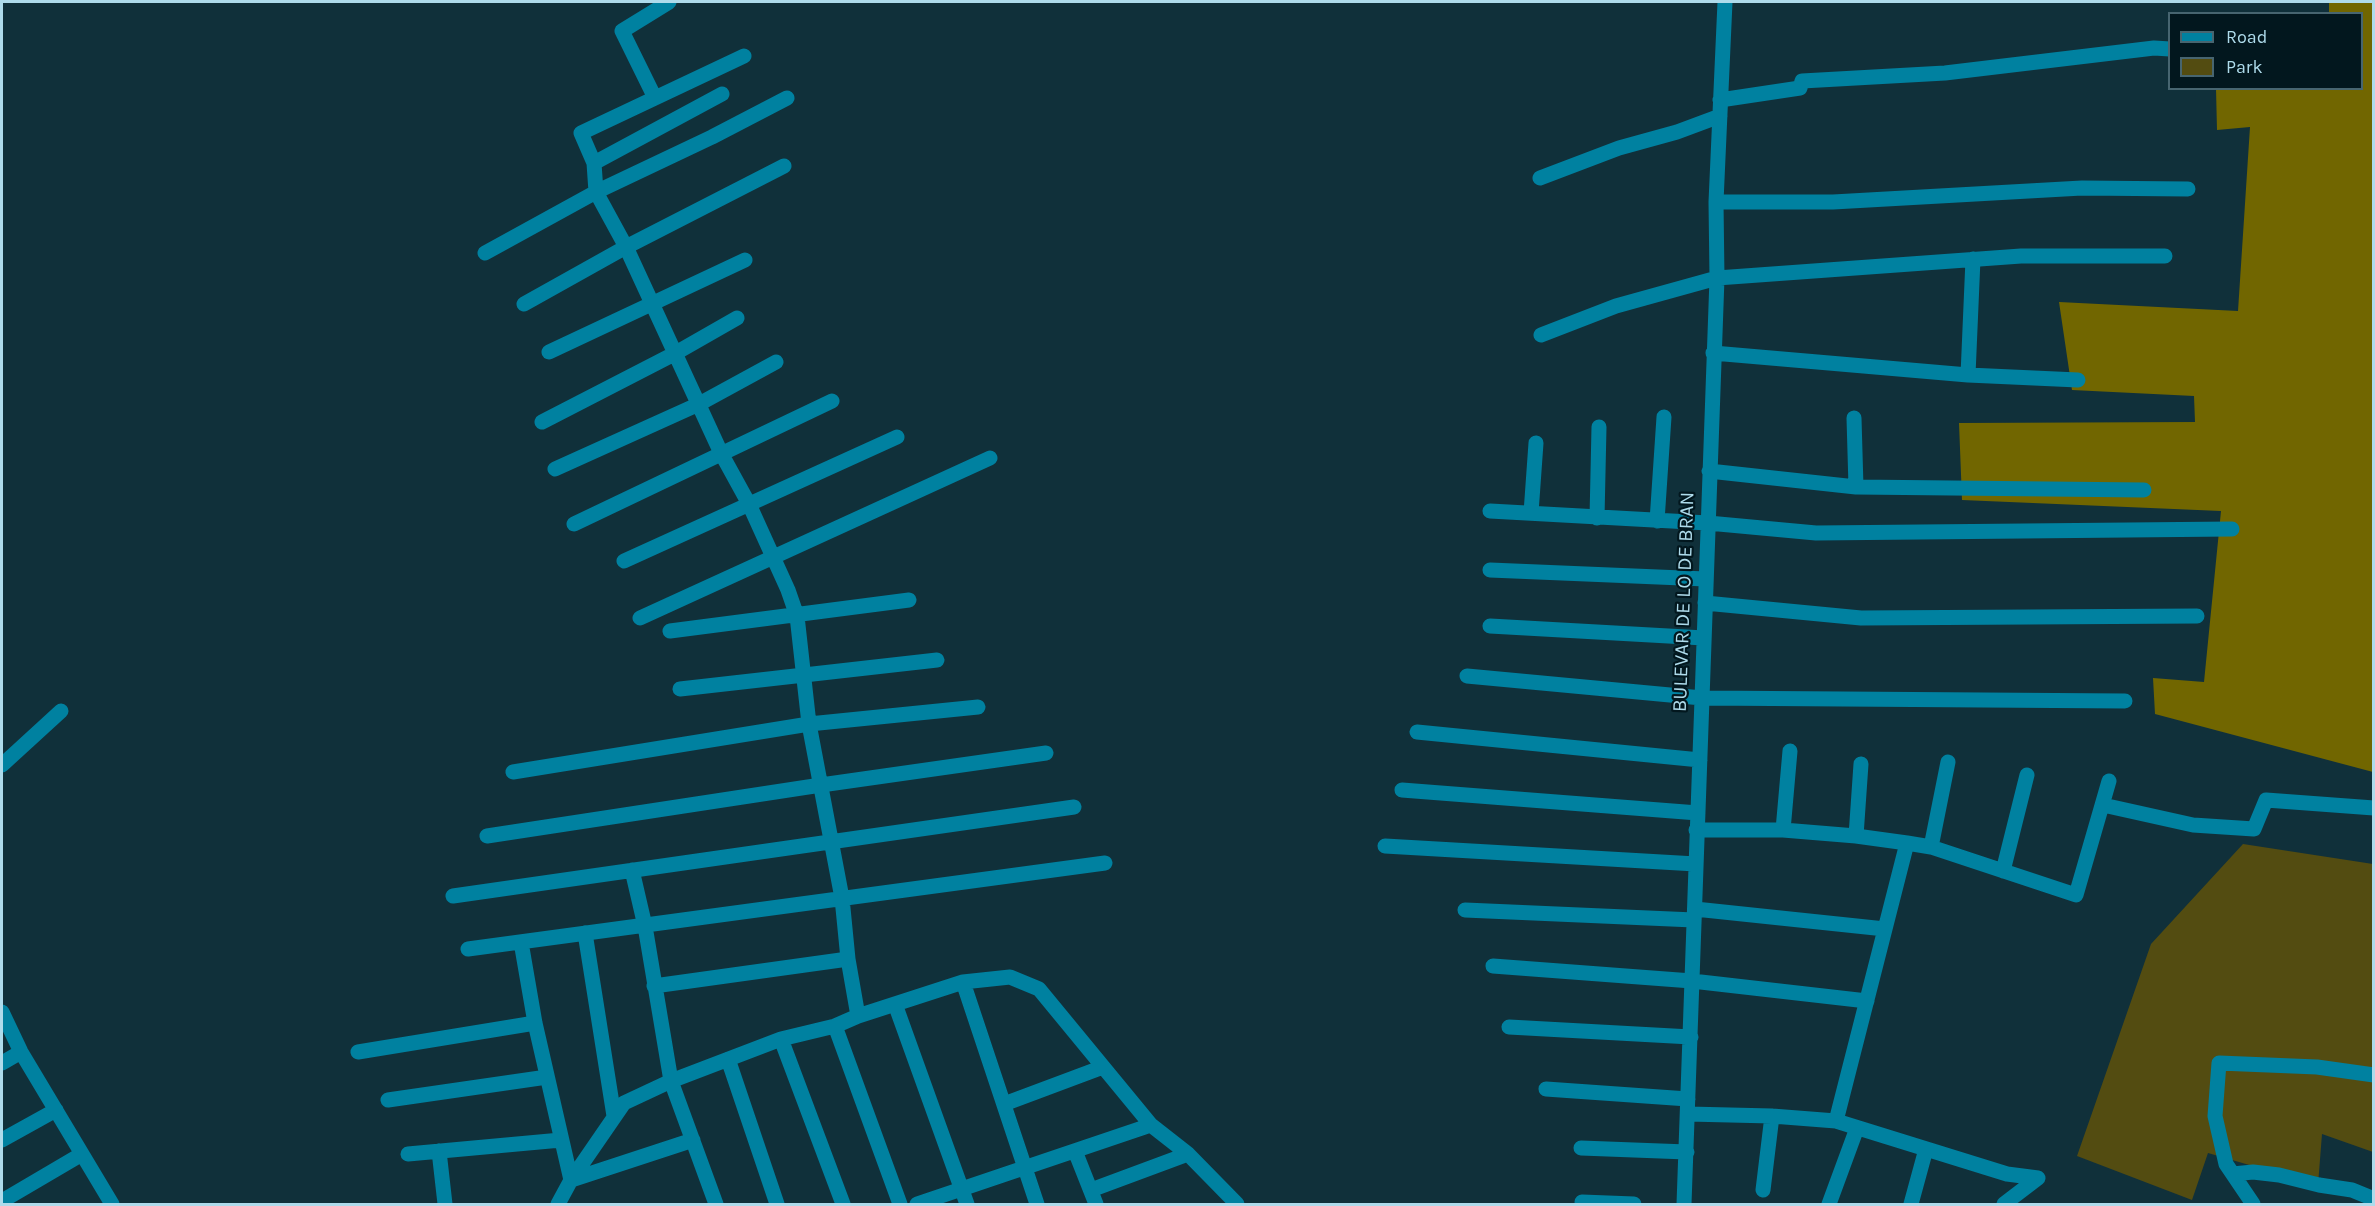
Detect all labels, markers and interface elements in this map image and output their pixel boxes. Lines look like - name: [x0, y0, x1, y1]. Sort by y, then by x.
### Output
- legend: [2168, 12, 2363, 90]
- text: Road: [2226, 26, 2267, 48]
- text: Park: [2226, 56, 2263, 78]
- street label: BULEVAR DE LO DE BRAN: [1668, 491, 1700, 713]

